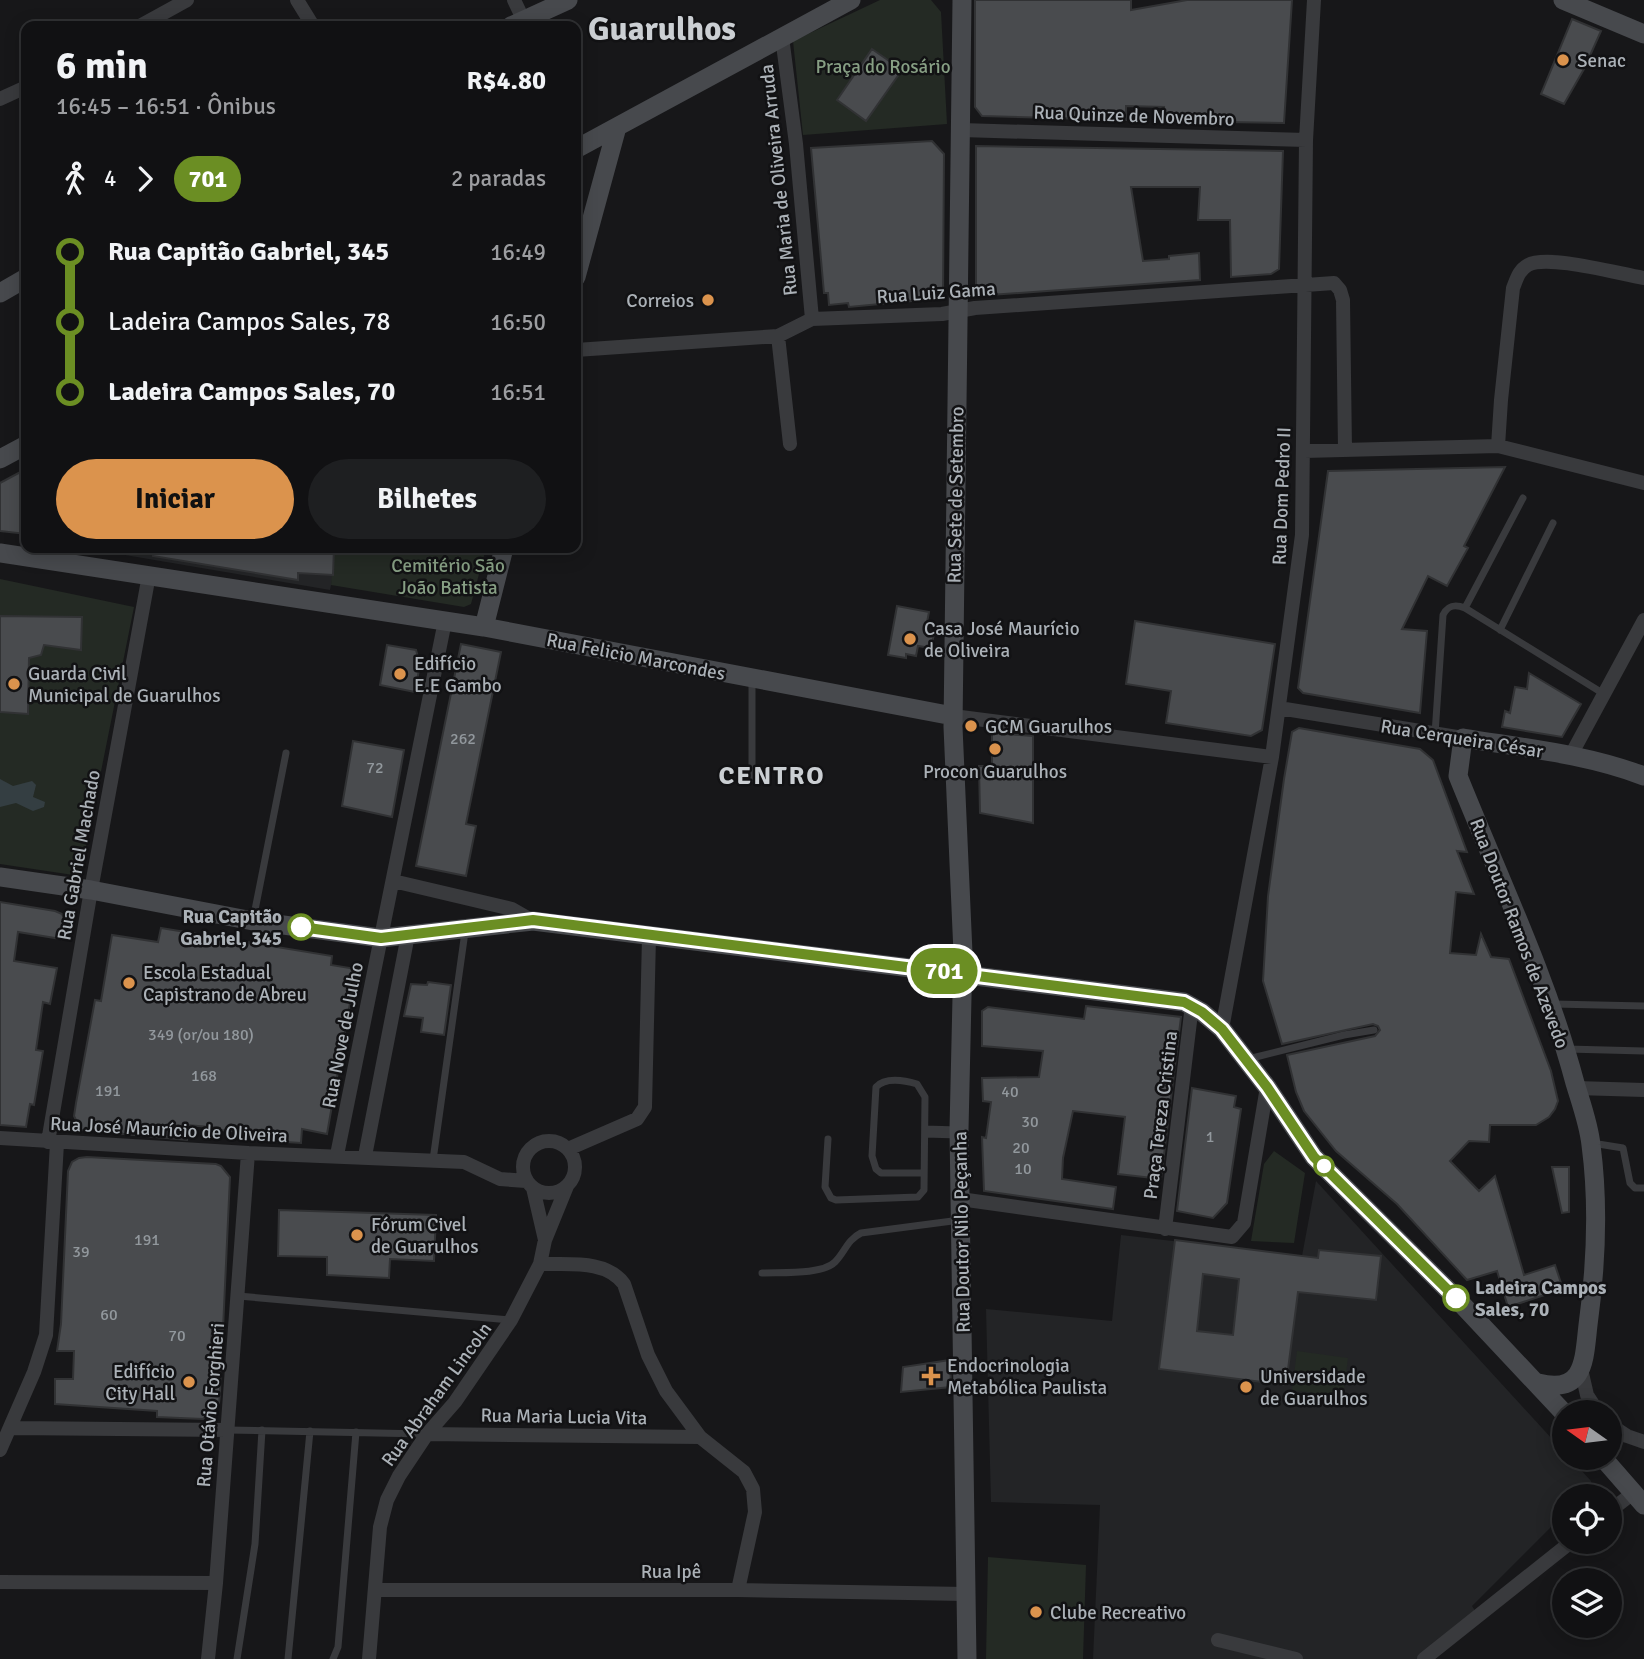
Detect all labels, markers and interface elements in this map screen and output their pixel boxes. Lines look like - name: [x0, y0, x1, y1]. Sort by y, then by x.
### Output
- district label: Guarulhos: [588, 9, 736, 50]
- text: 6 min: [56, 42, 148, 89]
- place label: Senac: [1577, 49, 1626, 73]
- marker: Senac: [1555, 52, 1571, 68]
- park label: Praça do Rosário: [815, 55, 951, 79]
- street label: Rua Maria de Oliveira Arruda: [755, 63, 803, 297]
- text: R$4.80: [466, 65, 546, 97]
- text: 16:45 – 16:51 · Ônibus: [56, 92, 276, 121]
- street label: Rua Quinze de Novembro: [1033, 100, 1235, 132]
- icon: walk: [56, 160, 94, 198]
- icon: forward: [126, 160, 164, 198]
- text: 4: [104, 164, 116, 193]
- text: 701: [188, 164, 227, 194]
- text: 2 paradas: [451, 164, 546, 193]
- text: Rua Capitão Gabriel, 345: [108, 236, 389, 268]
- text: 16:49: [490, 238, 546, 267]
- street label: Rua Luiz Gama: [876, 277, 996, 309]
- place label: Correios: [626, 289, 694, 313]
- marker: Correios: [700, 292, 716, 308]
- text: Ladeira Campos Sales, 78: [108, 306, 391, 338]
- text: 16:50: [490, 308, 546, 337]
- text: Ladeira Campos Sales, 70: [108, 376, 395, 408]
- text: 16:51: [490, 378, 546, 407]
- street label: Rua Sete de Setembro: [942, 406, 970, 584]
- street label: Rua Dom Pedro II: [1268, 426, 1296, 566]
- button: Iniciar: [56, 459, 294, 539]
- button: Bilhetes: [308, 459, 546, 539]
- park label: Cemitério São João Batista: [391, 554, 505, 600]
- place label: Casa José Maurício de Oliveira: [924, 617, 1080, 663]
- street label: Rua Felicio Marcondes: [544, 628, 727, 686]
- marker: Casa José Maurício de Oliveira: [902, 631, 918, 647]
- place label: Edifício E.E Gambo: [414, 652, 502, 698]
- place label: Guarda Civil Municipal de Guarulhos: [28, 662, 221, 708]
- marker: Edifício E.E Gambo: [392, 666, 408, 682]
- marker: Guarda Civil Municipal de Guarulhos: [6, 676, 22, 692]
- street label: Rua Cerqueira César: [1379, 714, 1545, 764]
- place label: GCM Guarulhos: [985, 715, 1112, 739]
- marker: GCM Guarulhos: [963, 718, 979, 734]
- house number: 262: [450, 729, 476, 749]
- marker: Procon Guarulhos: [987, 741, 1003, 757]
- house number: 72: [366, 758, 384, 778]
- district label: CENTRO: [718, 760, 826, 792]
- place label: Procon Guarulhos: [923, 760, 1067, 784]
- street label: Rua Gabriel Machado: [52, 768, 106, 942]
- street label: Rua Doutor Ramos de Azevedo: [1464, 815, 1574, 1052]
- place label: Rua Capitão Gabriel, 345: [180, 905, 282, 951]
- marker: Rua Capitão Gabriel, 345: [288, 914, 314, 940]
- line badge: 701: [904, 948, 984, 994]
- text: 701: [925, 956, 963, 986]
- street label: Rua Nove de Julho: [317, 960, 369, 1110]
- place label: Escola Estadual Capistrano de Abreu: [143, 961, 307, 1007]
- marker: Escola Estadual Capistrano de Abreu: [121, 975, 137, 991]
- house number: 349 (or/ou 180): [148, 1025, 254, 1045]
- street label: Praça Tereza Cristina: [1139, 1029, 1183, 1201]
- house number: 168: [191, 1066, 217, 1086]
- house number: 191: [95, 1081, 121, 1101]
- house number: 40: [1001, 1082, 1019, 1102]
- street label: Rua José Maurício de Oliveira: [49, 1112, 288, 1148]
- house number: 30: [1021, 1112, 1039, 1132]
- house number: 1: [1206, 1127, 1214, 1147]
- street label: Rua Doutor Nilo Peçanha: [948, 1131, 976, 1333]
- house number: 20: [1012, 1138, 1030, 1158]
- unlabelled marker: [1314, 1156, 1334, 1176]
- house number: 10: [1014, 1159, 1032, 1179]
- place label: Fórum Civel de Guarulhos: [371, 1213, 479, 1259]
- marker: Fórum Civel de Guarulhos: [349, 1227, 365, 1243]
- house number: 191: [134, 1230, 160, 1250]
- house number: 39: [72, 1242, 90, 1262]
- place label: Ladeira Campos Sales, 70: [1475, 1276, 1606, 1322]
- marker: Ladeira Campos Sales, 70: [1443, 1285, 1469, 1311]
- house number: 60: [100, 1305, 118, 1325]
- street label: Rua Abraham Lincoln: [376, 1318, 497, 1471]
- street label: Rua Otávio Forghieri: [192, 1322, 230, 1488]
- house number: 70: [168, 1326, 186, 1346]
- place label: Endocrinologia Metabólica Paulista: [947, 1354, 1107, 1400]
- place label: Edifício City Hall: [105, 1360, 175, 1406]
- place label: Universidade de Guarulhos: [1260, 1365, 1368, 1411]
- marker: Endocrinologia Metabólica Paulista: [921, 1366, 941, 1386]
- marker: Edifício City Hall: [181, 1374, 197, 1390]
- marker: Universidade de Guarulhos: [1238, 1379, 1254, 1395]
- north arrow: [1552, 1400, 1622, 1470]
- map controls: [1552, 1400, 1622, 1638]
- street label: Rua Maria Lucia Vita: [480, 1404, 647, 1430]
- button: locate: [1552, 1484, 1622, 1554]
- street label: Rua Ipê: [641, 1560, 701, 1584]
- button: layers: [1552, 1568, 1622, 1638]
- place label: Clube Recreativo: [1050, 1601, 1186, 1625]
- marker: Clube Recreativo: [1028, 1604, 1044, 1620]

